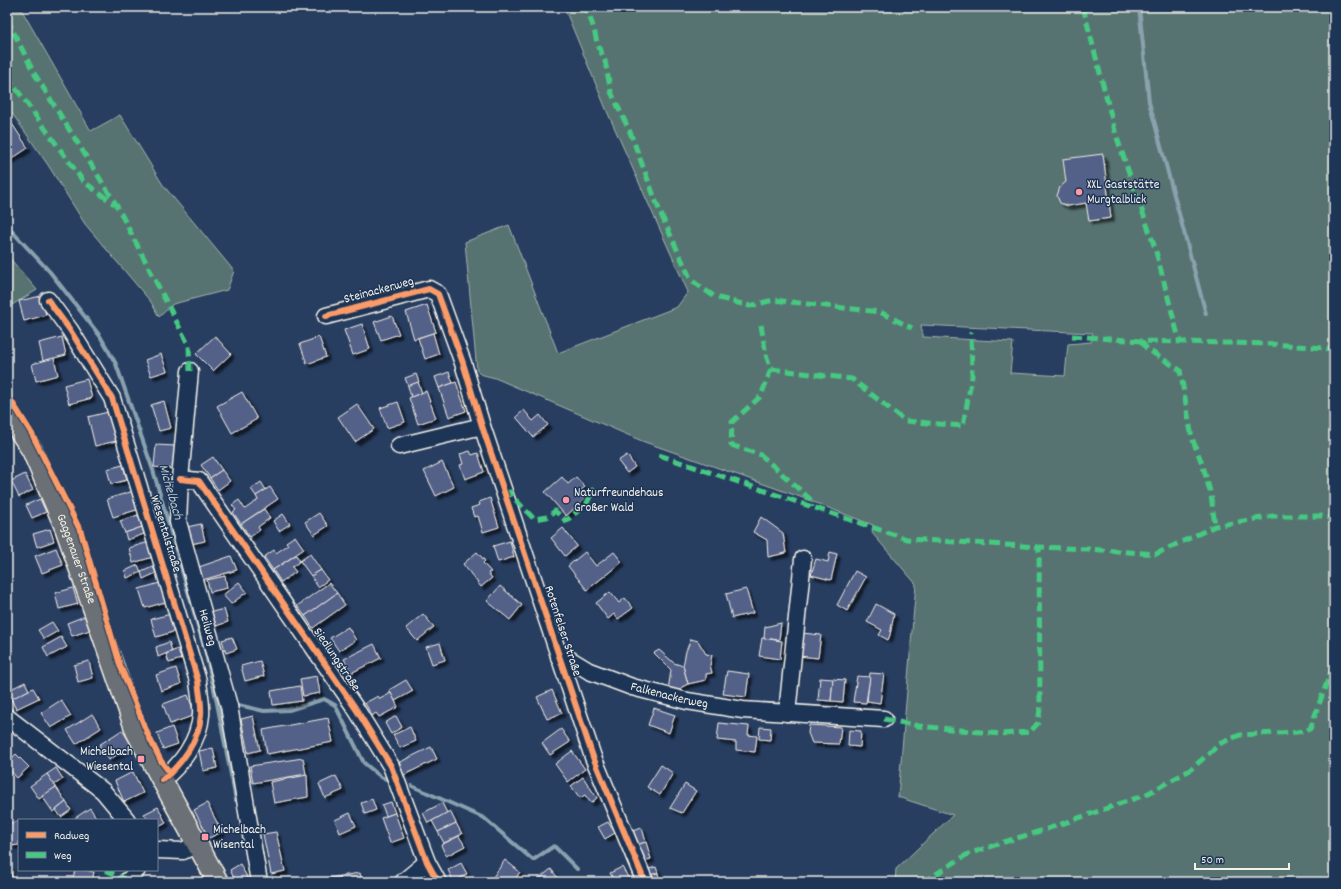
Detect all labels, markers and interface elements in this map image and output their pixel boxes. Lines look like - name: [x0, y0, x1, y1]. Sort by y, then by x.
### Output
- place label: XXL Gaststätte Murgtalblick: [1087, 176, 1160, 210]
- marker: XXL Gaststätte Murgtalblick: [1074, 187, 1084, 197]
- street label: Steinackerweg: [342, 272, 416, 309]
- water label: Michelbach: [153, 462, 188, 523]
- place label: Naturfreundehaus Großer Wald: [574, 484, 663, 518]
- street label: Wiesentalstraße: [144, 493, 186, 575]
- marker: Naturfreundehaus Großer Wald: [561, 495, 571, 505]
- street label: Gaggenauer Straße: [51, 511, 101, 607]
- street label: Rotenfelser Straße: [538, 583, 586, 679]
- street label: Heilweg: [193, 607, 222, 649]
- street label: Siedlungstraße: [308, 624, 365, 696]
- street label: Falkenackerweg: [628, 677, 710, 714]
- place label: Michelbach Wiesental: [80, 743, 133, 777]
- marker: Michelbach Wiesental: [136, 754, 146, 764]
- legend: [18, 819, 158, 871]
- place label: Michelbach Wisental: [213, 821, 266, 855]
- text: Radweg: [54, 828, 89, 845]
- marker: Michelbach Wisental: [200, 832, 210, 842]
- scale bar: [1195, 845, 1289, 871]
- text: Weg: [54, 848, 71, 865]
- text: 50 m: [1201, 852, 1224, 869]

